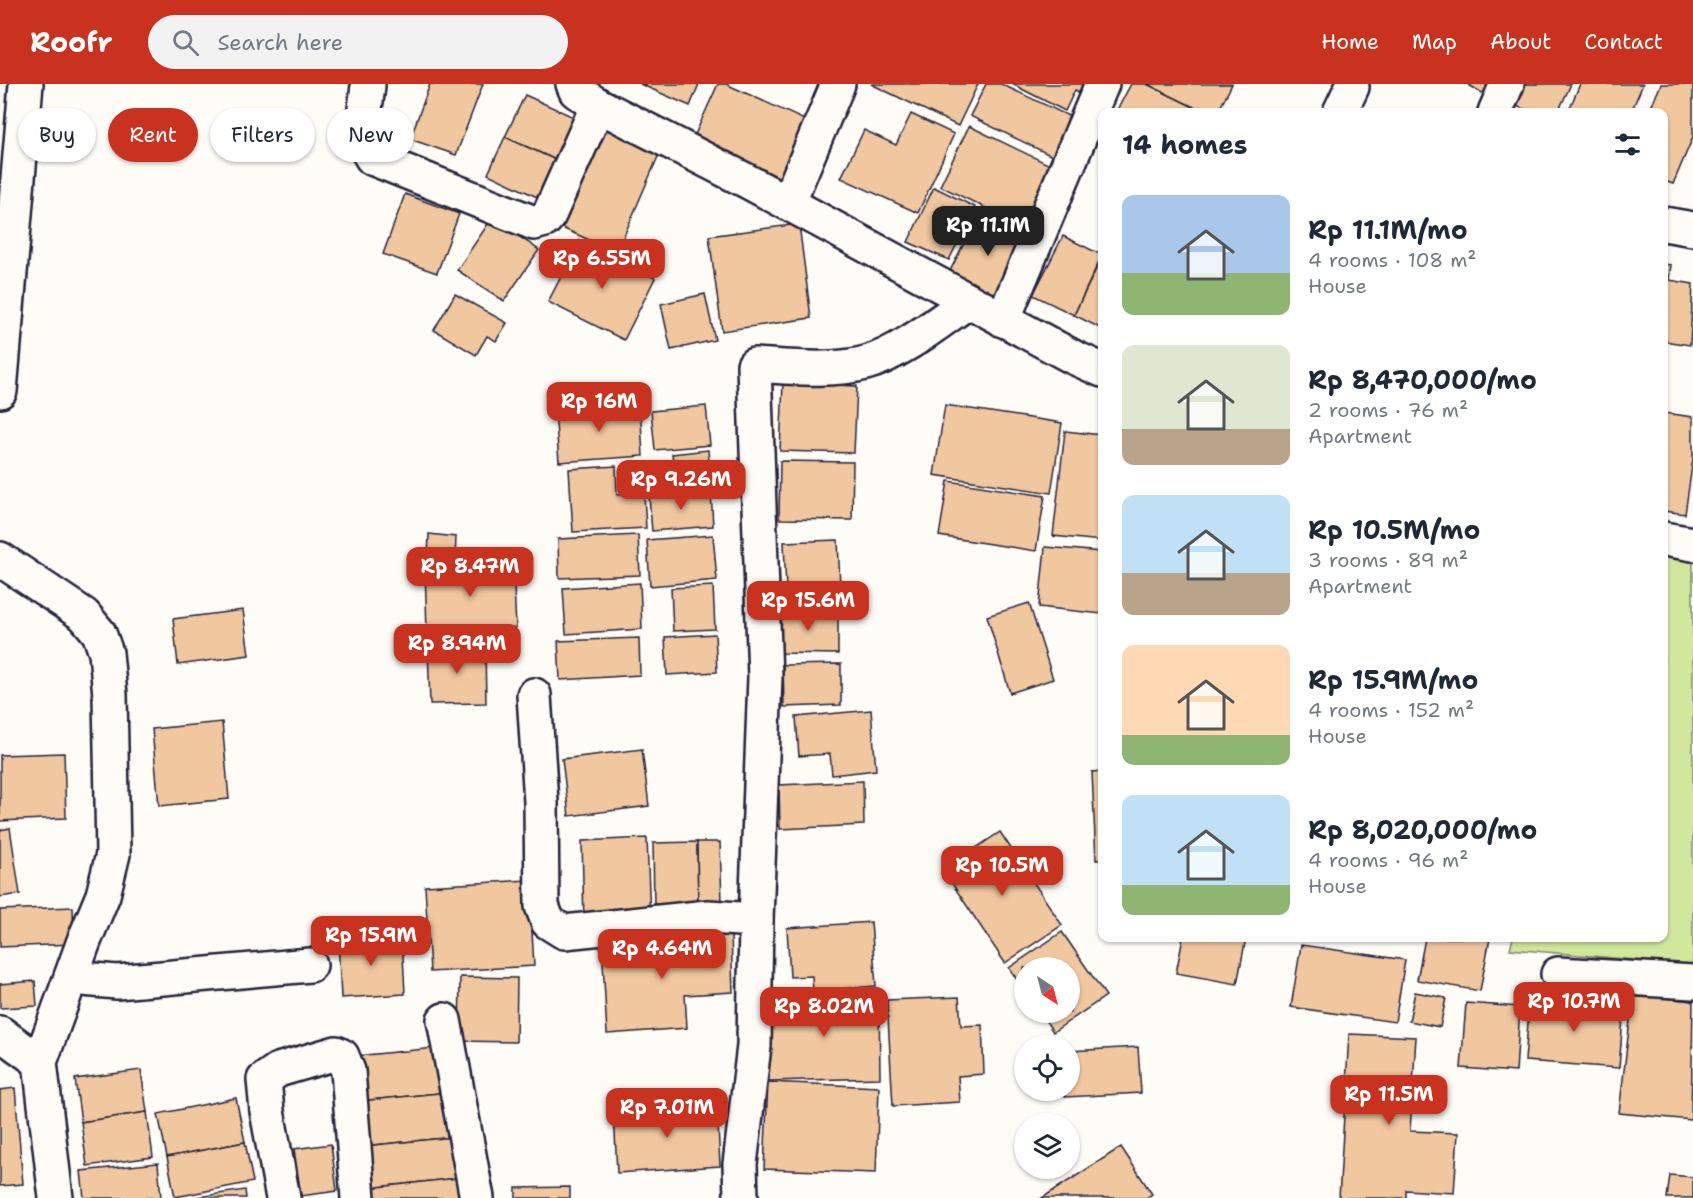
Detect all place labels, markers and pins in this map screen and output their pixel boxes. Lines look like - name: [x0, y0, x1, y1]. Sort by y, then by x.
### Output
- pin: Rp 11.1M: [926, 206, 1050, 257]
- pin: Rp 6.55M: [540, 239, 664, 290]
- pin: Rp 16M: [550, 382, 648, 433]
- pin: Rp 9.26M: [619, 460, 743, 511]
- pin: Rp 8.47M: [408, 547, 532, 598]
- pin: Rp 15.6M: [746, 581, 870, 632]
- pin: Rp 8.94M: [395, 624, 519, 675]
- pin: Rp 10.5M: [940, 846, 1064, 897]
- pin: Rp 15.9M: [309, 916, 433, 967]
- pin: Rp 4.64M: [600, 929, 724, 980]
- pin: Rp 10.7M: [1512, 982, 1636, 1033]
- pin: Rp 8.02M: [762, 987, 886, 1038]
- pin: Rp 11.5M: [1327, 1075, 1451, 1126]
- pin: Rp 7.01M: [605, 1088, 729, 1139]

